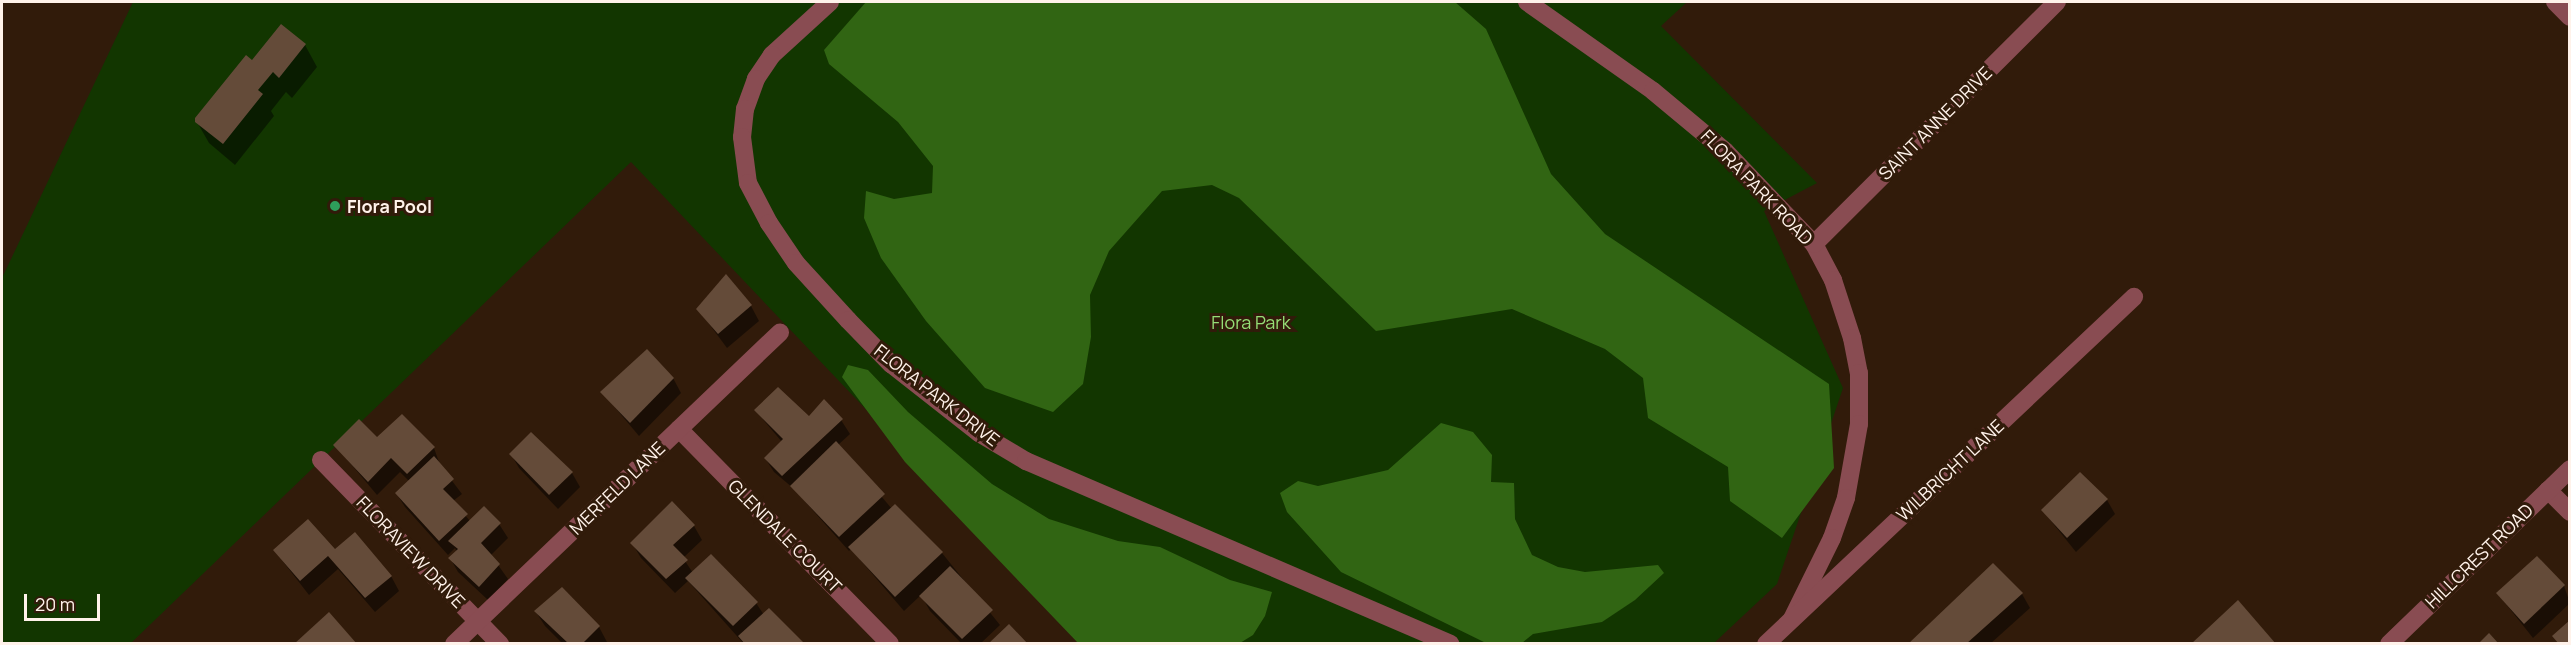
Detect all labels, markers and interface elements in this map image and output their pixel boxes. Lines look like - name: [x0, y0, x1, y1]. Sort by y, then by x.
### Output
- street label: SAINT ANNE DRIVE: [1874, 62, 1996, 184]
- street label: FLORA PARK ROAD: [1697, 125, 1817, 249]
- place label: Flora Pool: [347, 195, 432, 217]
- marker: Flora Pool: [328, 199, 342, 213]
- park label: Flora Park: [1211, 311, 1291, 333]
- street label: FLORA PARK DRIVE: [870, 339, 1004, 451]
- street label: WILBRICHT LANE: [1892, 415, 2008, 525]
- street label: MERFELD LANE: [565, 437, 669, 539]
- street label: GLENDALE COURT: [724, 475, 846, 597]
- street label: FLORAVIEW DRIVE: [352, 492, 470, 612]
- street label: HILLCREST ROAD: [2420, 499, 2538, 613]
- scale bar: [27, 582, 104, 620]
- text: 20 m: [35, 592, 75, 616]

